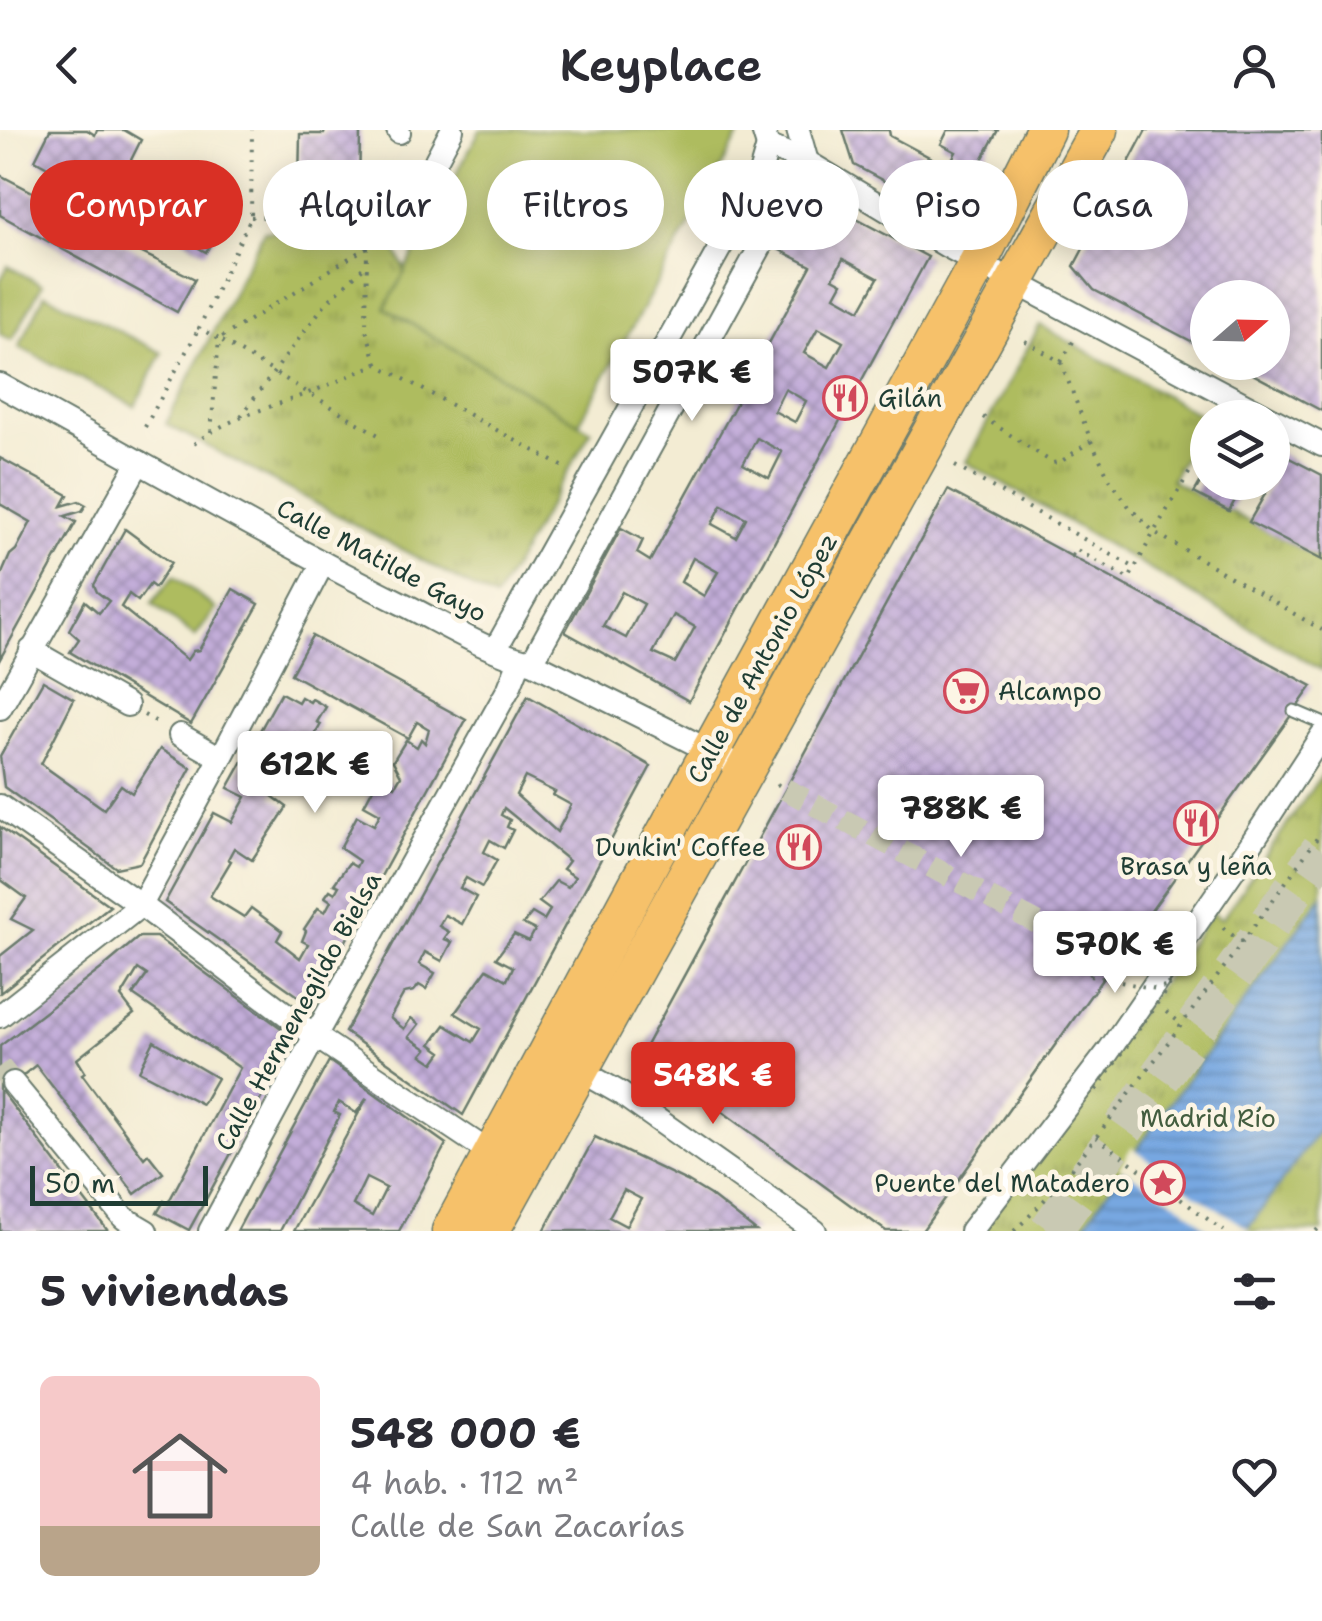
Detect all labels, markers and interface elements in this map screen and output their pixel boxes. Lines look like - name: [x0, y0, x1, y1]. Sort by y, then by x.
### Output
- text: Keyplace: [560, 35, 762, 95]
- icon: back: [40, 38, 95, 93]
- icon: person: [1227, 38, 1282, 93]
- chip: Comprar: [30, 160, 243, 250]
- chip: Alquilar: [263, 160, 467, 250]
- chip: Filtros: [487, 160, 664, 250]
- chip: Nuevo: [684, 160, 859, 250]
- chip: Piso: [879, 160, 1017, 250]
- chip: Casa: [1037, 160, 1188, 250]
- north arrow: [1190, 280, 1290, 380]
- map controls: [1190, 280, 1290, 500]
- pin: 507K €: [611, 339, 773, 424]
- text: 507K €: [632, 350, 752, 393]
- restaurant icon: Gilán: [822, 375, 868, 421]
- place label: Gilán: [878, 381, 942, 415]
- button: layers: [1190, 400, 1290, 500]
- street label: Calle Matilde Gayo: [271, 490, 493, 630]
- street label: Calle de Antonio López: [679, 527, 845, 789]
- supermarket icon: Alcampo: [943, 668, 989, 714]
- place label: Alcampo: [998, 674, 1102, 708]
- pin: 612K €: [234, 731, 396, 816]
- text: 612K €: [260, 742, 370, 785]
- pin: 788K €: [880, 775, 1042, 860]
- text: 788K €: [900, 786, 1022, 829]
- restaurant icon: Brasa y leña: [1173, 800, 1219, 846]
- restaurant icon: Dunkin' Coffee: [776, 824, 822, 870]
- place label: Dunkin' Coffee: [595, 830, 766, 864]
- place label: Brasa y leña: [1120, 849, 1272, 883]
- street label: Calle Hermenegildo Bielsa: [207, 865, 389, 1157]
- pin: 570K €: [1034, 911, 1196, 996]
- text: 570K €: [1055, 922, 1175, 965]
- pin: 548K €: [632, 1042, 794, 1127]
- text: 548K €: [653, 1053, 773, 1096]
- park label: Madrid Río: [1140, 1101, 1276, 1135]
- place icon: Puente del Matadero: [1140, 1160, 1186, 1206]
- scale bar: [30, 1161, 208, 1206]
- text: 50 m: [45, 1164, 115, 1202]
- place label: Puente del Matadero: [874, 1166, 1130, 1200]
- text: 5 viviendas: [40, 1263, 289, 1319]
- icon: filters: [1227, 1264, 1282, 1319]
- text: 548 000 €: [350, 1405, 581, 1461]
- icon: home: [120, 1416, 240, 1536]
- icon: heart: [1227, 1449, 1282, 1504]
- text: 4 hab. · 112 m²: [350, 1461, 578, 1504]
- text: Calle de San Zacarías: [350, 1504, 685, 1547]

